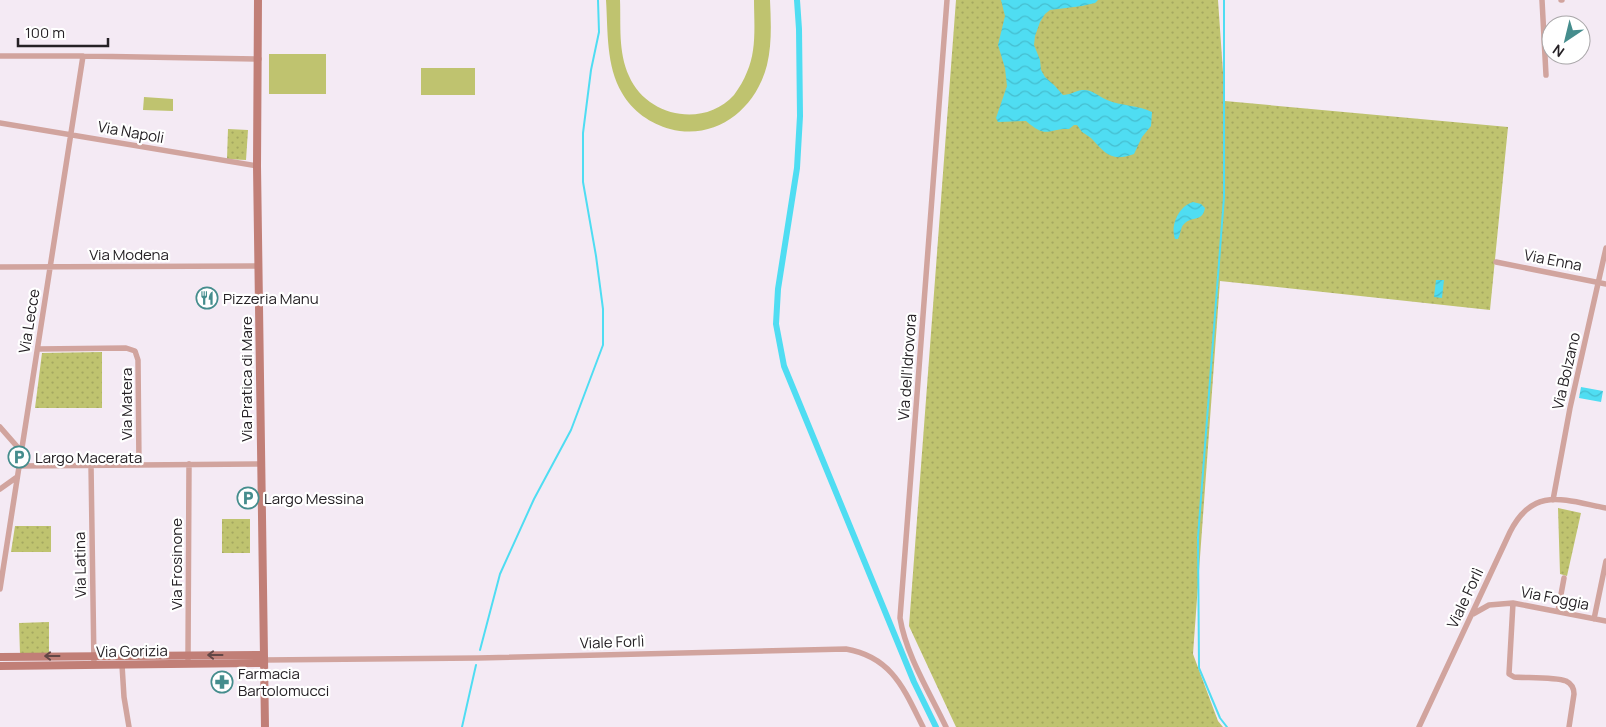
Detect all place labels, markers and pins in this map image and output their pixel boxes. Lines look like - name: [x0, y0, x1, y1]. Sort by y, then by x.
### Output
- restaurant icon: Pizzeria Manu: [195, 286, 219, 310]
- place label: Pizzeria Manu: [223, 288, 319, 309]
- parking icon: Largo Macerata: [7, 445, 31, 469]
- place label: Largo Macerata: [35, 447, 142, 468]
- parking icon: Largo Messina: [236, 486, 260, 510]
- place label: Largo Messina: [264, 488, 364, 509]
- place label: Farmacia Bartolomucci: [238, 663, 329, 701]
- pharmacy icon: Farmacia Bartolomucci: [210, 670, 234, 694]

